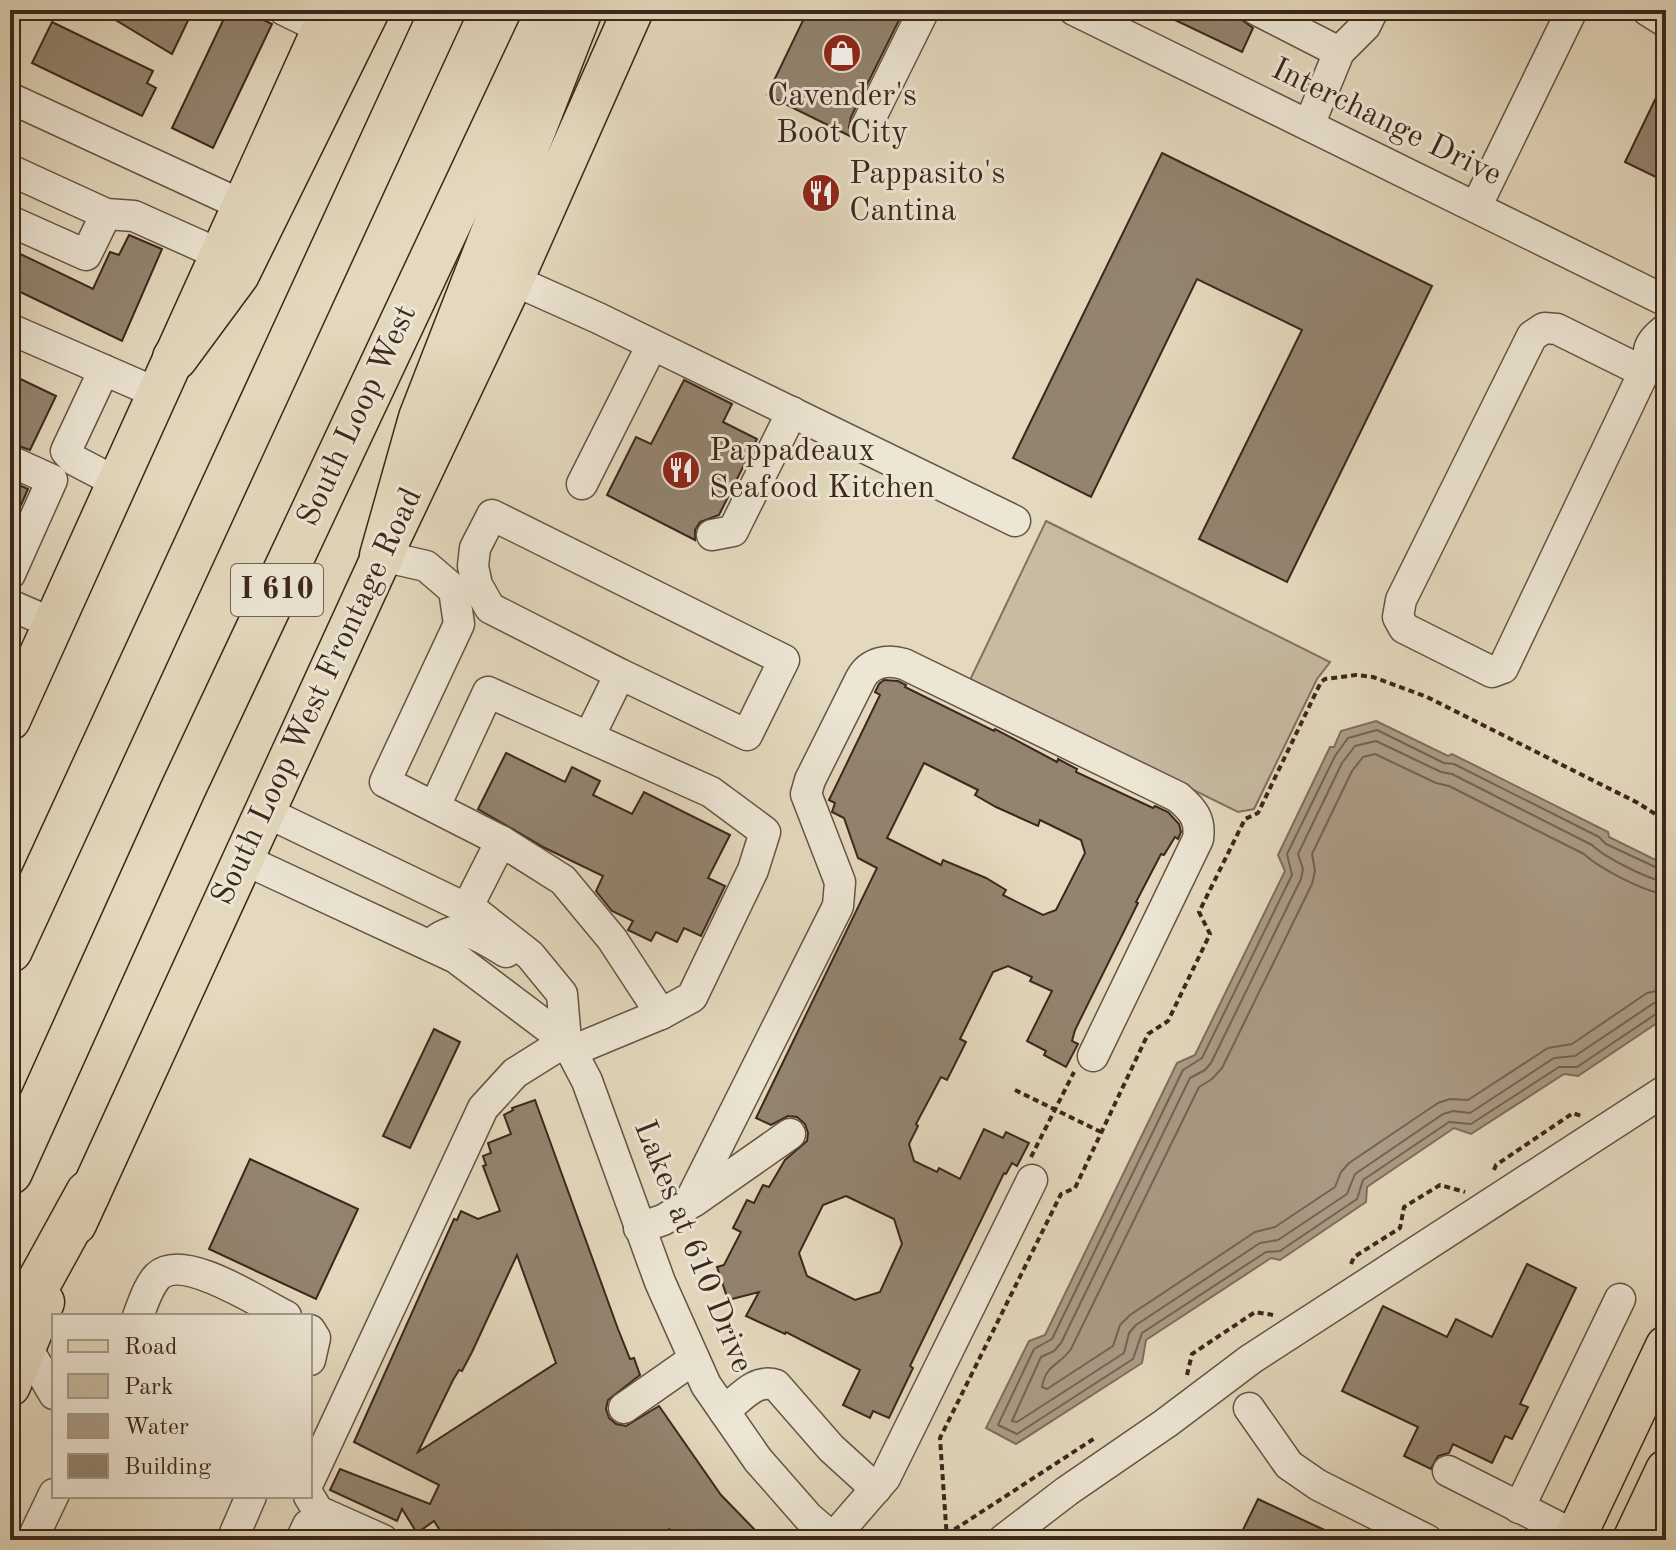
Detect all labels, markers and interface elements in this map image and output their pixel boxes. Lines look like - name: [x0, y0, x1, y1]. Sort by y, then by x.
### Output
- shop icon: Cavender's Boot City: [821, 32, 863, 74]
- street label: Interchange Drive: [1266, 54, 1506, 192]
- place label: Cavender's Boot City: [767, 81, 917, 150]
- place label: Pappasito's Cantina: [849, 159, 1005, 228]
- restaurant icon: Pappasito's Cantina: [800, 172, 842, 214]
- street label: South Loop West: [293, 300, 423, 532]
- place label: Pappadeaux Seafood Kitchen: [709, 436, 935, 505]
- restaurant icon: Pappadeaux Seafood Kitchen: [660, 449, 702, 491]
- street label: South Loop West Frontage Road: [207, 484, 429, 910]
- road number: I 610: [231, 564, 323, 616]
- street label: Lakes at 610 Drive: [627, 1116, 757, 1378]
- legend: [52, 1314, 312, 1498]
- text: Road: [124, 1336, 177, 1360]
- text: Park: [124, 1376, 173, 1400]
- text: Water: [124, 1416, 189, 1440]
- text: Building: [124, 1456, 211, 1480]

